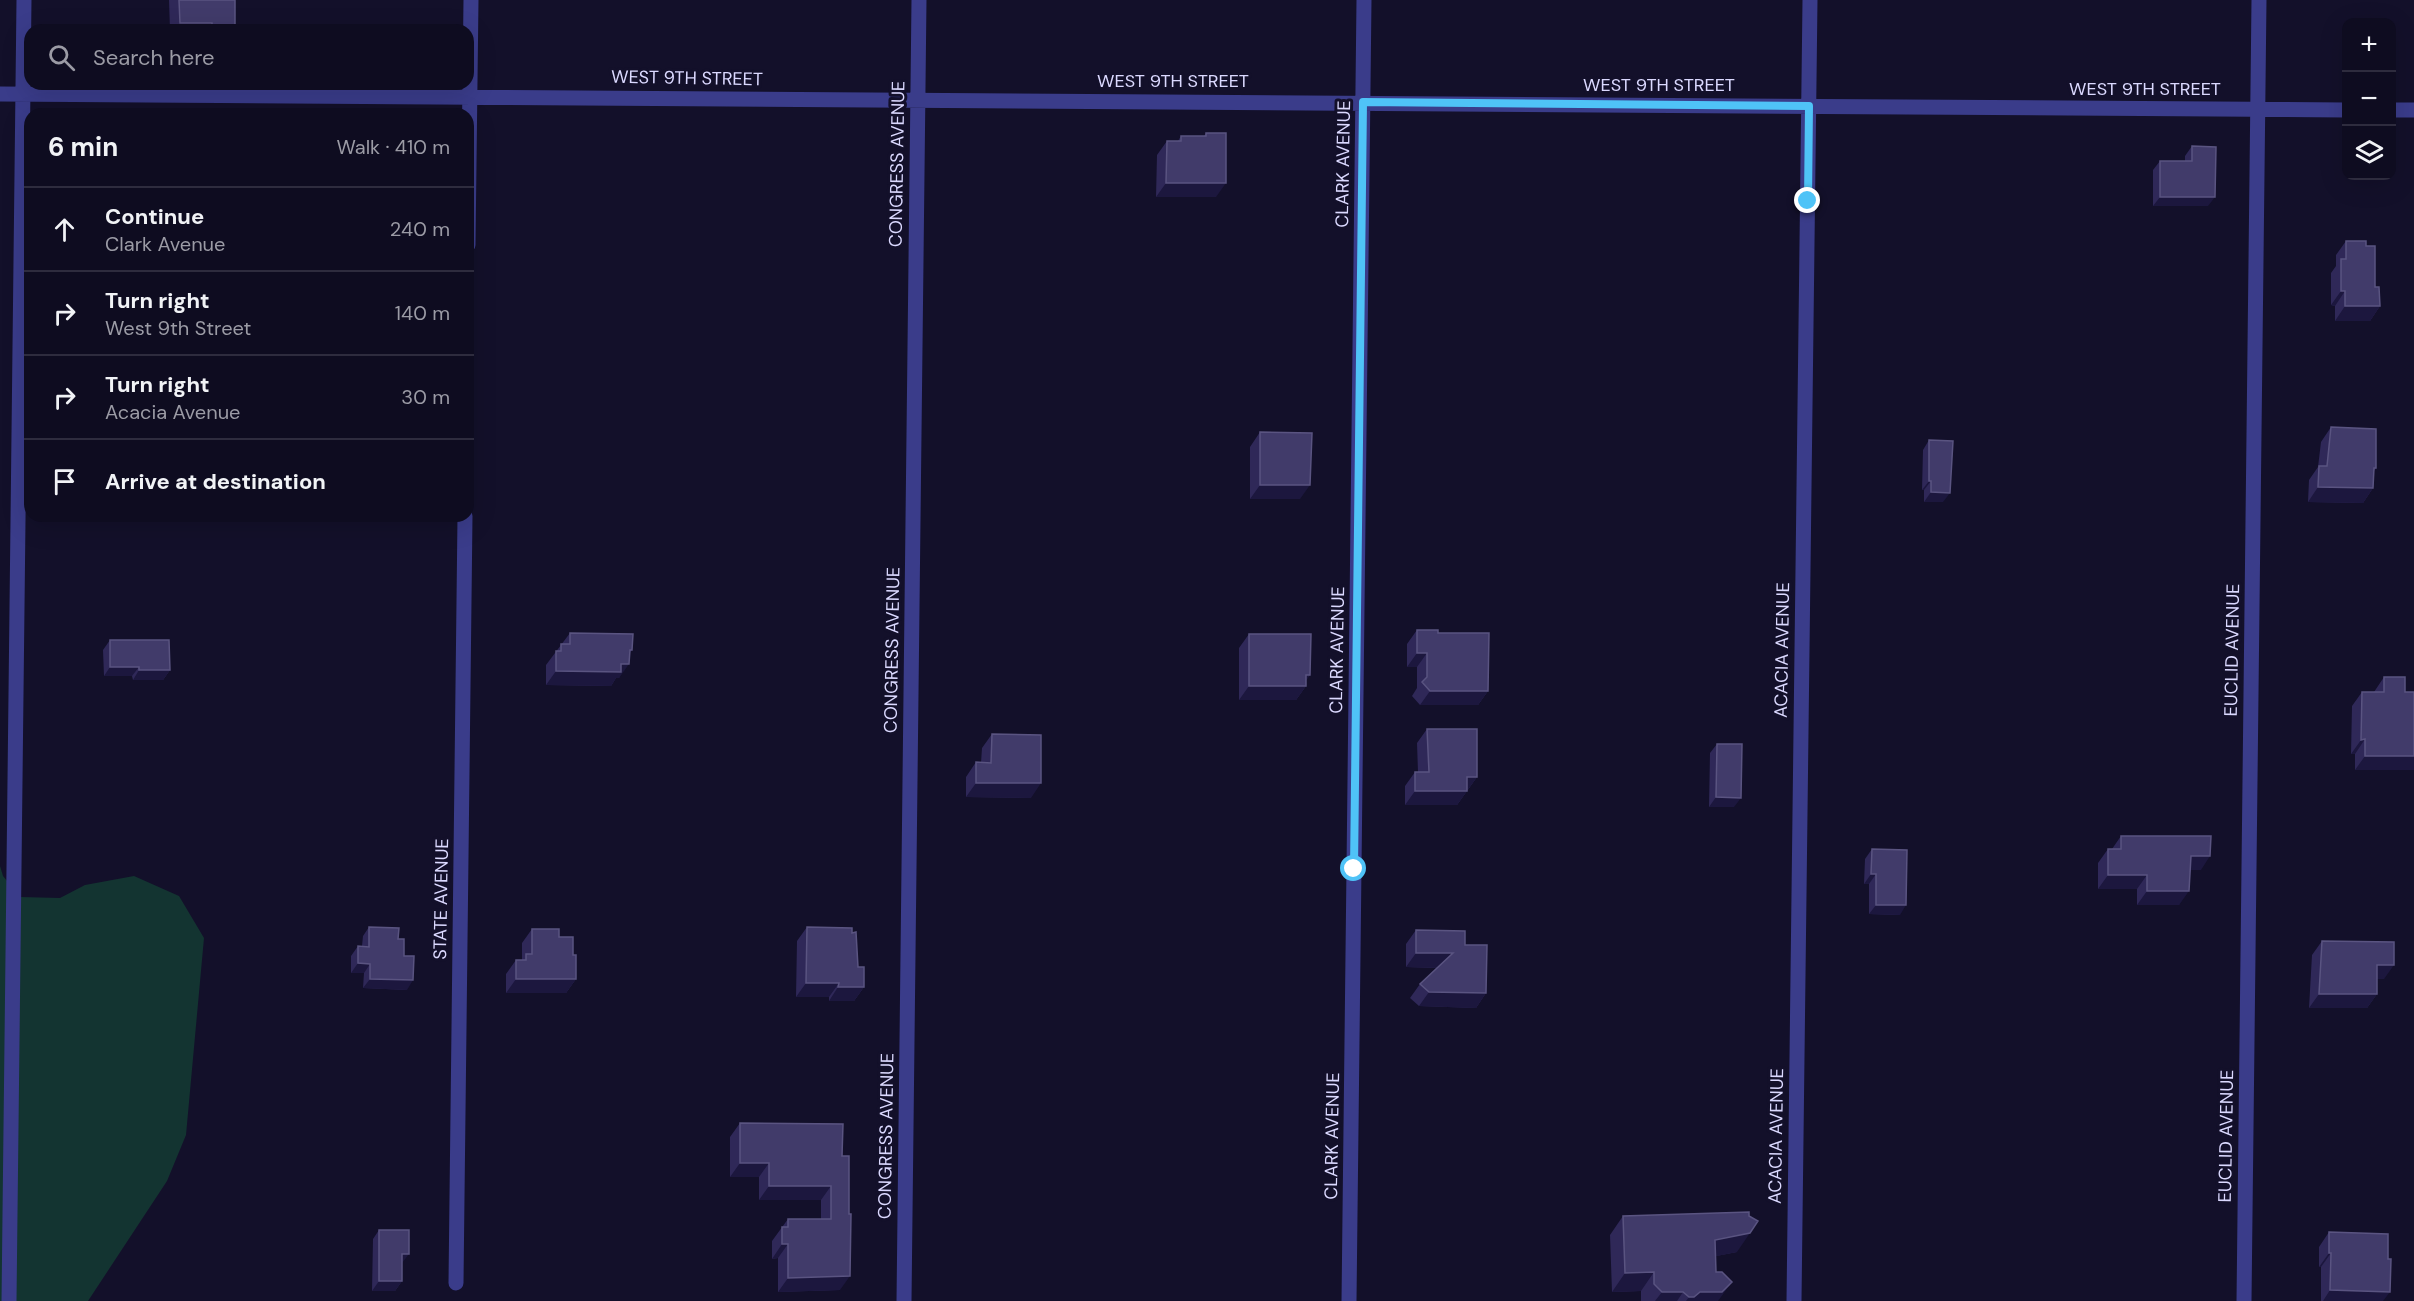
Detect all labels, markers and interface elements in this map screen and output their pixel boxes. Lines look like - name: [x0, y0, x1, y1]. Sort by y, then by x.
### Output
- map controls: [2342, 18, 2396, 180]
- button: +: [2342, 18, 2396, 72]
- search box: [24, 24, 474, 90]
- icon: search: [45, 41, 78, 74]
- text: Search here: [93, 43, 214, 72]
- street label: WEST 9TH STREET: [611, 65, 763, 91]
- street label: WEST 9TH STREET: [1097, 69, 1249, 93]
- button: −: [2342, 72, 2396, 126]
- street label: WEST 9TH STREET: [1583, 73, 1735, 97]
- street label: WEST 9TH STREET: [2069, 77, 2221, 101]
- street label: CONGRESS AVENUE: [884, 81, 910, 247]
- street label: CLARK AVENUE: [1330, 100, 1356, 228]
- button: layers: [2342, 126, 2396, 180]
- text: 6 min: [48, 130, 118, 164]
- text: Walk · 410 m: [336, 134, 450, 160]
- route end: [1794, 187, 1820, 213]
- text: Continue: [105, 202, 204, 231]
- icon: ahead: [48, 213, 81, 246]
- text: 240 m: [390, 216, 450, 242]
- text: Clark Avenue: [105, 231, 225, 257]
- text: Turn right: [105, 286, 210, 315]
- icon: right: [48, 297, 81, 330]
- text: 140 m: [395, 300, 450, 326]
- text: West 9th Street: [105, 315, 251, 341]
- text: Turn right: [105, 370, 210, 399]
- icon: right: [48, 381, 81, 414]
- text: 30 m: [401, 384, 450, 410]
- text: Acacia Avenue: [105, 399, 240, 425]
- icon: arrive: [48, 465, 81, 498]
- text: Arrive at destination: [105, 467, 326, 496]
- street label: CONGRESS AVENUE: [879, 567, 905, 733]
- street label: ACACIA AVENUE: [1769, 582, 1795, 718]
- street label: EUCLID AVENUE: [2219, 584, 2245, 716]
- street label: CLARK AVENUE: [1324, 586, 1350, 714]
- street label: STATE AVENUE: [428, 838, 454, 960]
- route start: [1340, 855, 1366, 881]
- street label: CONGRESS AVENUE: [873, 1053, 899, 1219]
- street label: ACACIA AVENUE: [1763, 1068, 1789, 1204]
- street label: EUCLID AVENUE: [2213, 1070, 2239, 1202]
- street label: CLARK AVENUE: [1319, 1072, 1345, 1200]

